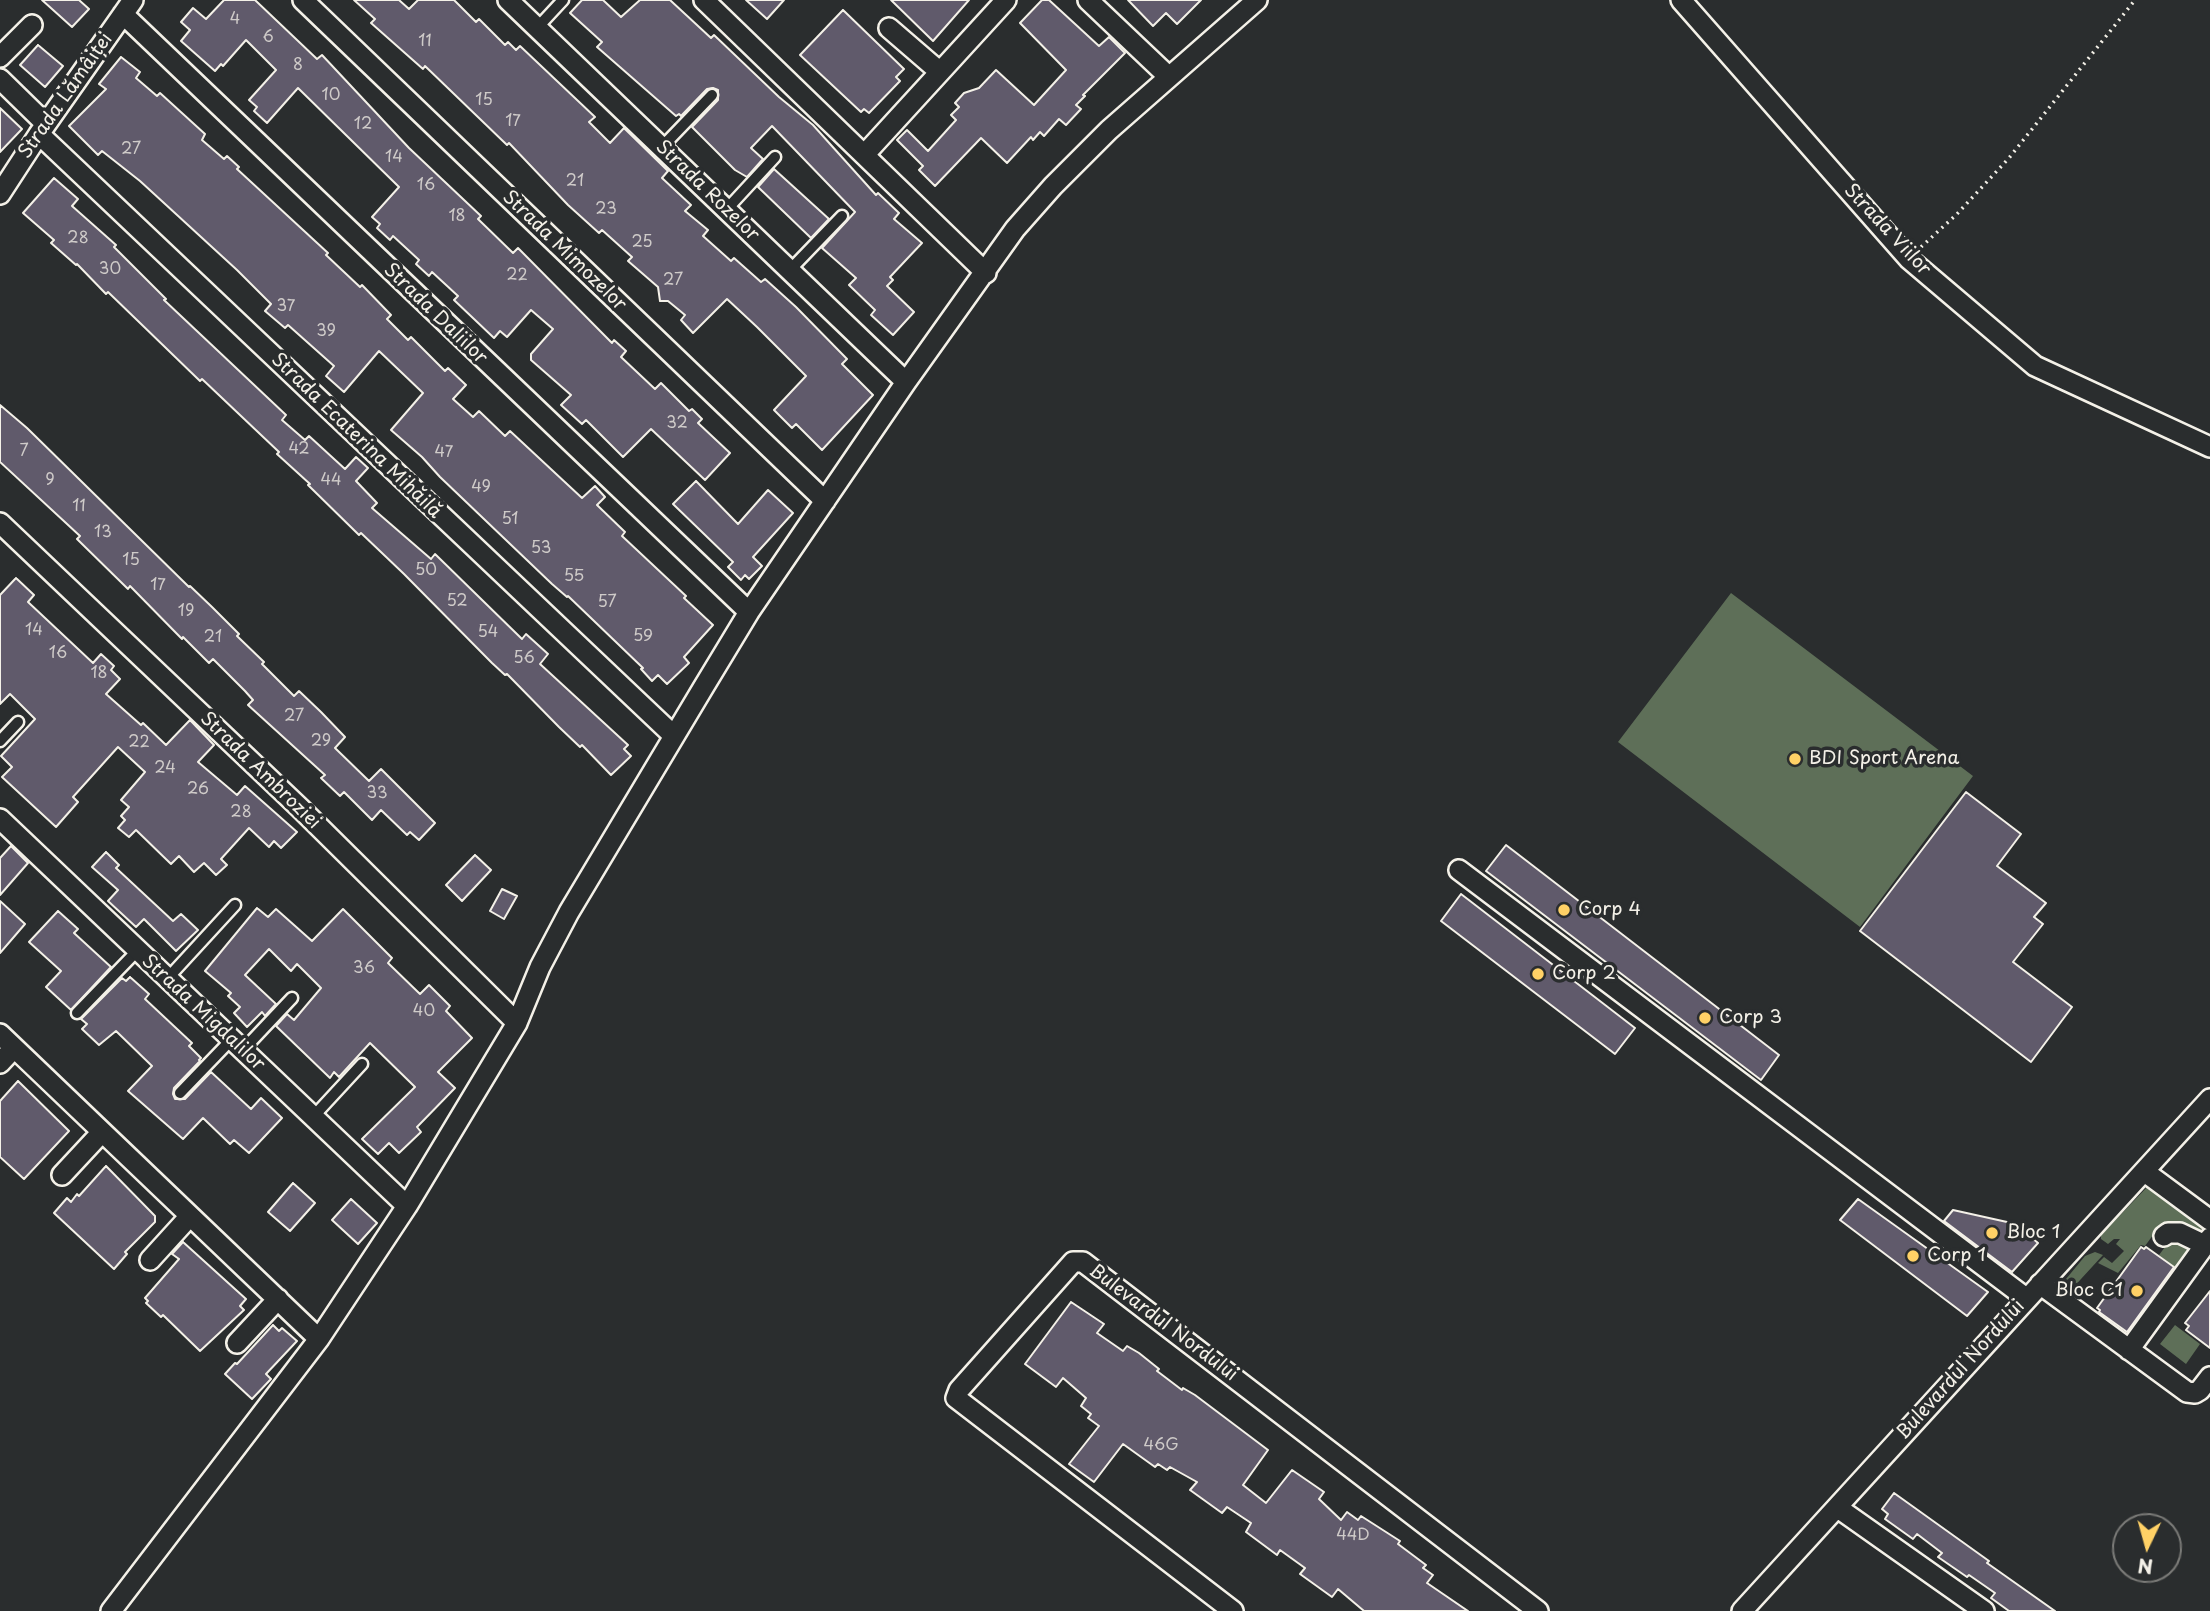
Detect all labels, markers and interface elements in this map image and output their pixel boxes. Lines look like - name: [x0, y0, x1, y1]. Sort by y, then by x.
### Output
- house number: 4: [230, 10, 240, 30]
- house number: 6: [262, 28, 274, 48]
- street label: Strada Lămâiței: [14, 29, 118, 163]
- house number: 11: [418, 32, 432, 52]
- house number: 8: [293, 56, 303, 76]
- house number: 10: [322, 86, 340, 106]
- house number: 15: [475, 91, 493, 111]
- house number: 17: [505, 112, 521, 132]
- house number: 12: [354, 115, 372, 135]
- street label: Strada Rozelor: [650, 136, 764, 246]
- house number: 27: [121, 140, 141, 160]
- house number: 14: [385, 148, 403, 168]
- house number: 21: [566, 172, 584, 192]
- house number: 16: [417, 176, 435, 196]
- street label: Strada Viilor: [1839, 179, 1935, 281]
- street label: Strada Mimozelor: [497, 186, 631, 316]
- house number: 23: [595, 200, 617, 220]
- house number: 18: [448, 207, 466, 227]
- house number: 28: [67, 229, 89, 249]
- house number: 25: [631, 233, 653, 253]
- street label: Strada Daliilor: [378, 259, 492, 369]
- house number: 30: [99, 260, 121, 280]
- house number: 22: [506, 266, 528, 286]
- house number: 27: [663, 271, 683, 291]
- house number: 37: [277, 297, 295, 317]
- house number: 39: [316, 322, 336, 342]
- street label: Strada Ecaterina Mihăilă: [266, 349, 446, 523]
- house number: 32: [666, 414, 688, 434]
- house number: 42: [288, 440, 310, 460]
- house number: 7: [19, 442, 29, 462]
- house number: 47: [435, 443, 453, 463]
- house number: 9: [45, 471, 55, 491]
- house number: 44: [320, 471, 342, 491]
- house number: 49: [471, 478, 491, 498]
- house number: 11: [72, 497, 86, 517]
- house number: 51: [501, 510, 519, 530]
- house number: 13: [94, 523, 112, 543]
- house number: 53: [531, 539, 551, 559]
- house number: 15: [122, 551, 140, 571]
- house number: 50: [415, 561, 437, 581]
- house number: 55: [564, 567, 584, 587]
- house number: 17: [150, 576, 166, 596]
- house number: 52: [446, 592, 468, 612]
- house number: 57: [597, 593, 617, 613]
- house number: 19: [178, 602, 194, 622]
- house number: 14: [25, 621, 43, 641]
- house number: 54: [478, 623, 498, 643]
- house number: 59: [633, 627, 653, 647]
- house number: 21: [204, 628, 222, 648]
- house number: 16: [49, 644, 67, 664]
- house number: 56: [513, 649, 535, 669]
- house number: 18: [90, 664, 108, 684]
- house number: 27: [284, 707, 304, 727]
- street label: Strada Ambroziei: [195, 708, 325, 834]
- house number: 29: [311, 732, 331, 752]
- house number: 22: [128, 733, 150, 753]
- place label: BDI Sport Arena: [1809, 748, 1959, 770]
- marker: BDI Sport Arena: [1787, 751, 1803, 767]
- house number: 24: [154, 759, 176, 779]
- house number: 26: [187, 780, 209, 800]
- house number: 33: [366, 784, 388, 804]
- house number: 28: [230, 803, 252, 823]
- place label: Corp 4: [1578, 899, 1641, 921]
- marker: Corp 4: [1556, 902, 1572, 918]
- street label: Strada Migdalilor: [137, 950, 269, 1076]
- house number: 36: [353, 959, 375, 979]
- place label: Corp 2: [1552, 963, 1616, 985]
- marker: Corp 2: [1530, 966, 1546, 982]
- house number: 40: [413, 1002, 435, 1022]
- place label: Corp 3: [1719, 1007, 1782, 1029]
- marker: Corp 3: [1697, 1010, 1713, 1026]
- place label: Bloc 1: [2006, 1222, 2060, 1244]
- marker: Bloc 1: [1984, 1225, 2000, 1241]
- place label: Corp 1: [1927, 1245, 1986, 1267]
- marker: Corp 1: [1905, 1248, 1921, 1264]
- street label: Bulevardul Nordului: [1084, 1260, 1242, 1386]
- place label: Bloc C1: [2054, 1280, 2123, 1302]
- marker: Bloc C1: [2129, 1283, 2145, 1299]
- street label: Bulevardul Nordului: [1892, 1295, 2030, 1445]
- house number: 46G: [1143, 1436, 1179, 1456]
- north arrow: [2112, 1513, 2182, 1583]
- house number: 44D: [1336, 1526, 1370, 1546]
- text: N: [2137, 1552, 2154, 1582]

